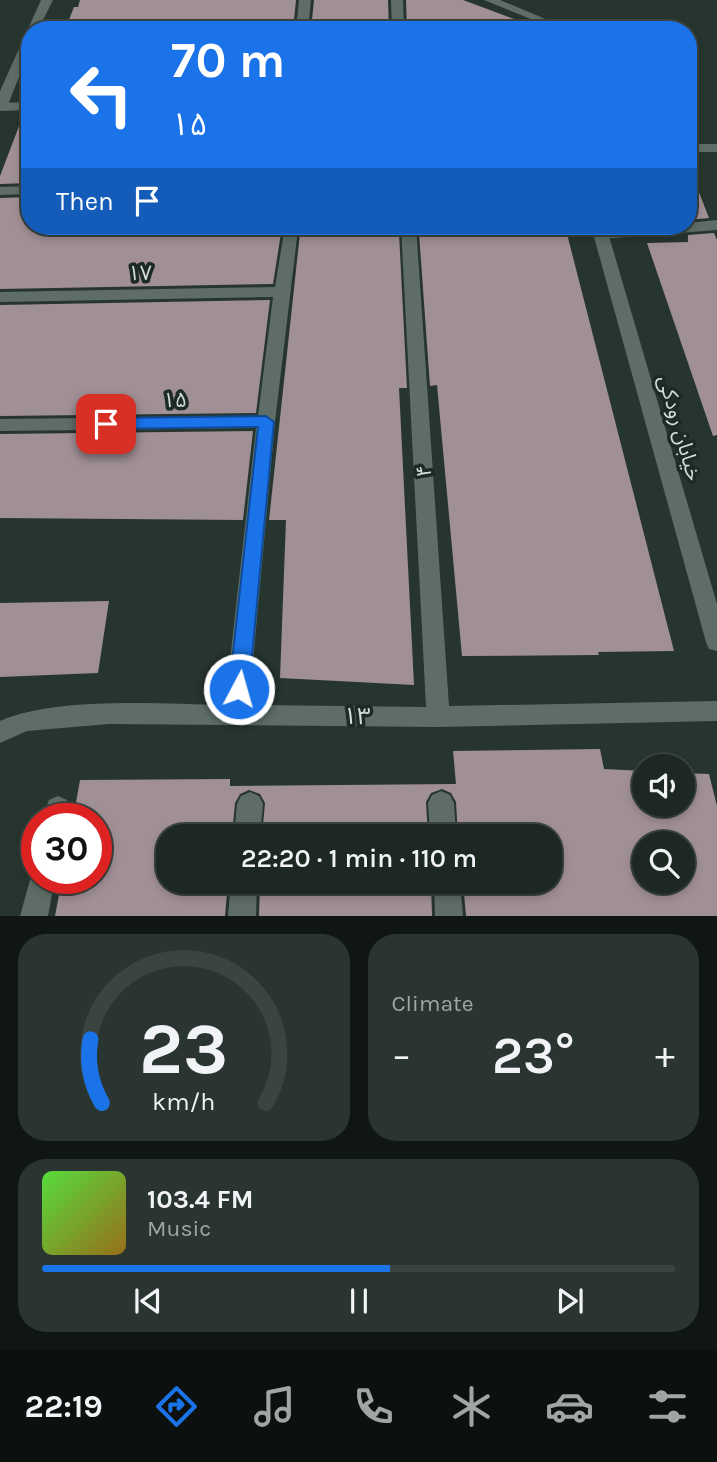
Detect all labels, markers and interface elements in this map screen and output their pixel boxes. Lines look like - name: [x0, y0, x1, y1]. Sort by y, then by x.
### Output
- text: 70 m: [171, 32, 285, 89]
- icon: left: [56, 49, 147, 140]
- text: ۱۵: [171, 106, 208, 143]
- icon: arrive: [128, 182, 166, 220]
- text: Then: [56, 186, 114, 217]
- street label: ۱۷: [128, 261, 152, 285]
- street label: خیابان رودکی: [653, 372, 707, 484]
- street label: ۱۵: [163, 388, 187, 412]
- pin: [76, 394, 136, 454]
- icon: arrive: [87, 405, 125, 443]
- street label: ۴: [412, 464, 436, 478]
- position arrow: [202, 652, 276, 726]
- street label: ۱۳: [343, 702, 371, 730]
- map controls: [632, 754, 695, 894]
- button: sound: [632, 754, 695, 817]
- speed limit sign: 30: [21, 803, 112, 894]
- button: search: [632, 831, 695, 894]
- text: 22:20 · 1 min · 110 m: [241, 843, 477, 874]
- text: Climate: [392, 990, 474, 1017]
- text: 23: [139, 1007, 228, 1092]
- text: 23°: [492, 1025, 575, 1086]
- text: −: [392, 1033, 411, 1078]
- text: +: [655, 1033, 675, 1078]
- text: km/h: [152, 1087, 215, 1116]
- text: 103.4 FM: [147, 1184, 253, 1215]
- text: Music: [147, 1215, 211, 1242]
- icon: previous: [129, 1282, 167, 1320]
- icon: pause: [340, 1282, 378, 1320]
- icon: next: [551, 1282, 589, 1320]
- icon: directions: [152, 1382, 201, 1431]
- icon: music: [250, 1382, 299, 1431]
- icon: phone: [349, 1382, 398, 1431]
- icon: climate: [447, 1382, 496, 1431]
- icon: car: [545, 1382, 594, 1431]
- icon: filters: [643, 1382, 692, 1431]
- text: 22:19: [25, 1388, 103, 1425]

